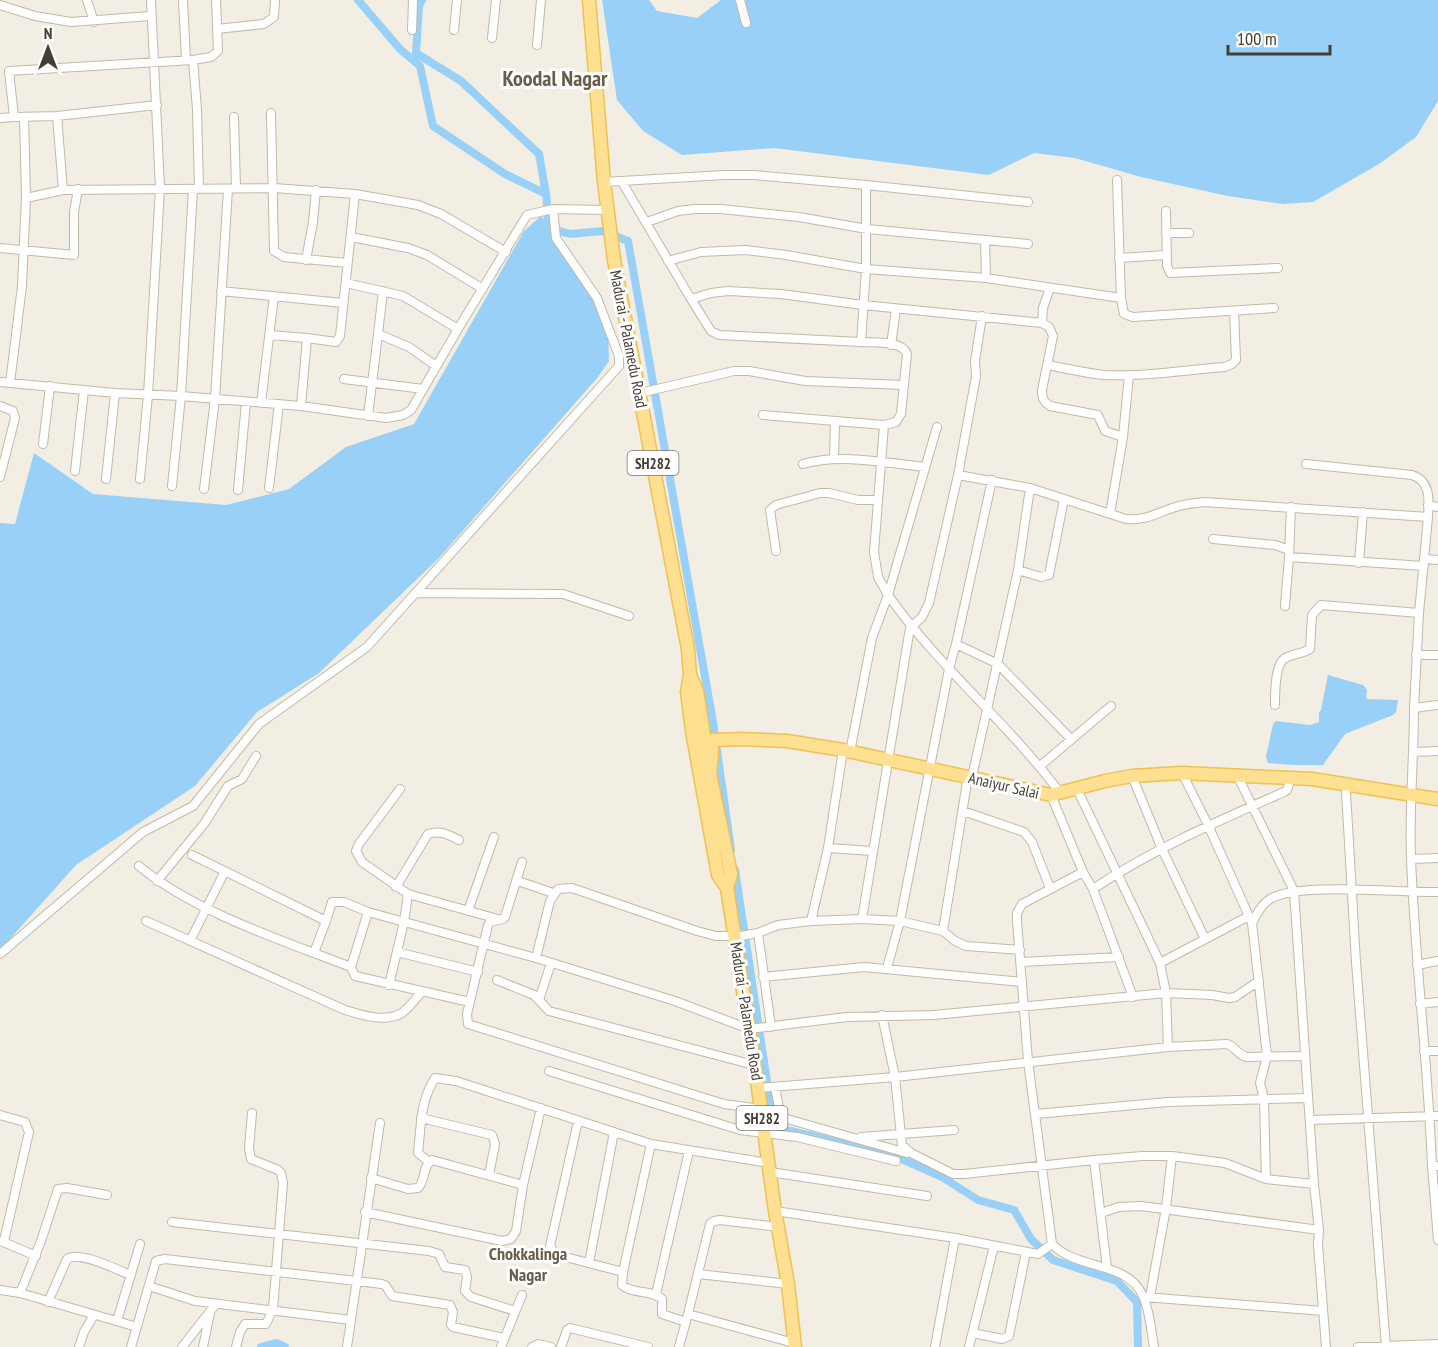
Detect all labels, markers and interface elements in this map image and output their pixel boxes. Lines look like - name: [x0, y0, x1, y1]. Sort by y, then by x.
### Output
- north arrow: [18, 18, 78, 78]
- scale bar: [1228, 18, 1330, 56]
- text: N: [44, 23, 52, 43]
- text: 100 m: [1237, 27, 1277, 50]
- district label: Koodal Nagar: [502, 64, 608, 92]
- street label: Madurai - Palamedu Road: [606, 268, 652, 410]
- road number: SH282: [628, 451, 678, 475]
- street label: Anaiyur Salai: [967, 767, 1041, 803]
- street label: Madurai - Palamedu Road: [726, 940, 768, 1082]
- road number: SH282: [736, 1106, 788, 1130]
- district label: Chokkalinga Nagar: [489, 1242, 567, 1286]

